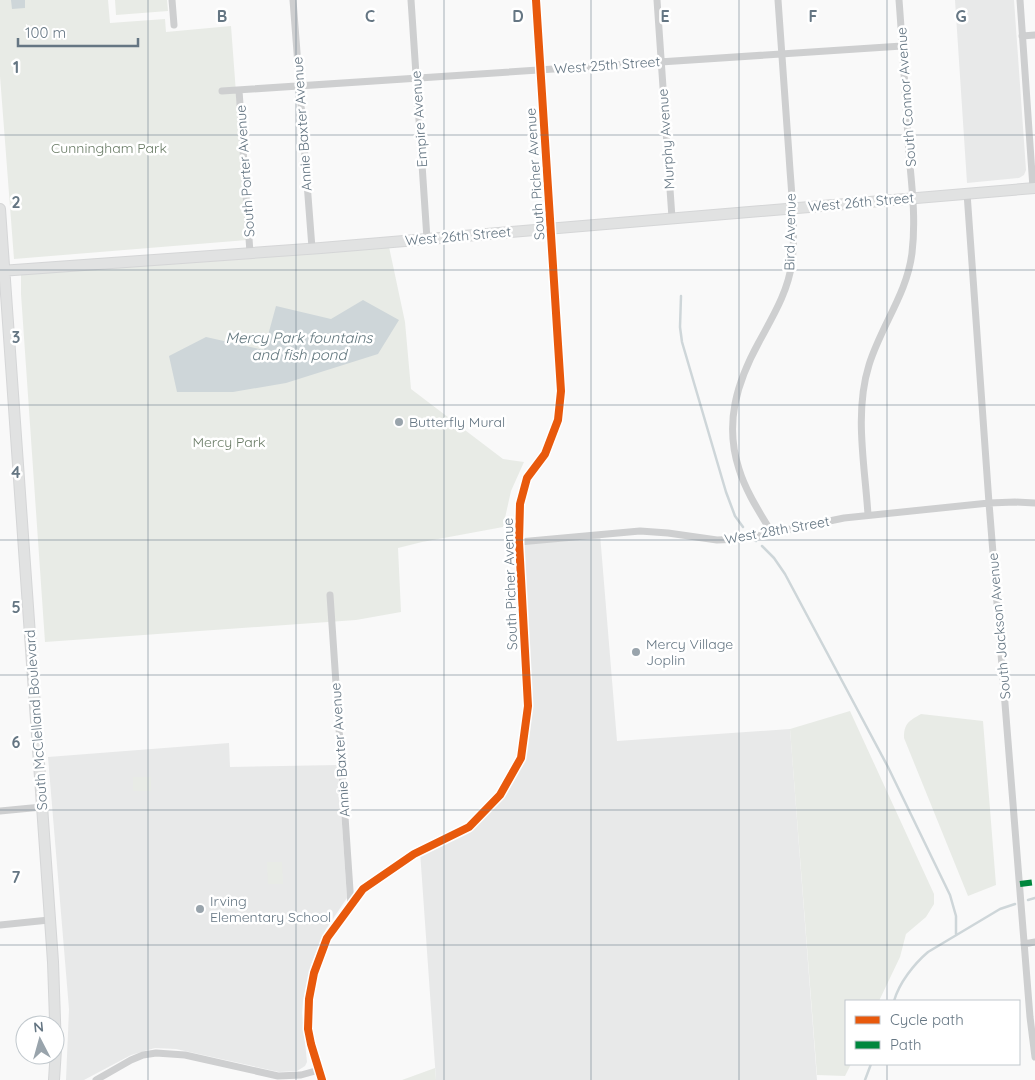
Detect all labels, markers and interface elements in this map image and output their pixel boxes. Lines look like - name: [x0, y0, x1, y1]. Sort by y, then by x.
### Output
- text: B: [217, 6, 227, 26]
- text: C: [365, 6, 375, 26]
- text: D: [512, 6, 524, 26]
- text: E: [660, 6, 670, 26]
- text: F: [809, 6, 818, 26]
- text: G: [955, 6, 967, 26]
- scale bar: [18, 15, 138, 47]
- text: 100 m: [25, 23, 66, 42]
- street label: South Connor Avenue: [892, 26, 920, 168]
- street label: West 25th Street: [553, 52, 661, 78]
- street label: Annie Baxter Avenue: [288, 56, 316, 192]
- text: 1: [13, 57, 19, 77]
- street label: Empire Avenue: [407, 70, 431, 168]
- street label: Murphy Avenue: [653, 88, 678, 190]
- street label: South Porter Avenue: [231, 104, 259, 238]
- street label: South Picher Avenue: [521, 107, 549, 241]
- park label: Cunningham Park: [51, 139, 167, 157]
- street label: West 26th Street: [807, 188, 915, 216]
- text: 2: [11, 192, 21, 212]
- street label: Bird Avenue: [780, 193, 800, 271]
- street label: West 26th Street: [404, 222, 512, 250]
- text: 3: [12, 327, 20, 347]
- water label: Mercy Park fountains and fish pond: [226, 328, 373, 364]
- place label: Butterfly Mural: [409, 413, 505, 431]
- marker: Butterfly Mural: [393, 416, 405, 428]
- park label: Mercy Park: [192, 433, 266, 451]
- text: 4: [11, 462, 21, 482]
- street label: West 28th Street: [723, 512, 831, 548]
- street label: South Picher Avenue: [499, 517, 521, 650]
- street label: South Jackson Avenue: [984, 552, 1014, 700]
- text: 5: [11, 597, 21, 617]
- street label: South McClelland Boulevard: [21, 629, 51, 811]
- place label: Mercy Village Joplin: [646, 635, 733, 669]
- marker: Mercy Village Joplin: [630, 646, 642, 658]
- street label: Annie Baxter Avenue: [326, 682, 354, 818]
- text: 6: [12, 732, 21, 752]
- text: 7: [12, 867, 21, 887]
- place label: Irving Elementary School: [210, 892, 331, 926]
- marker: Irving Elementary School: [194, 903, 206, 915]
- legend: [845, 1000, 1020, 1065]
- text: Cycle path: [890, 1010, 964, 1029]
- north arrow: [15, 1015, 65, 1065]
- text: N: [33, 1018, 45, 1037]
- text: Path: [890, 1035, 922, 1054]

